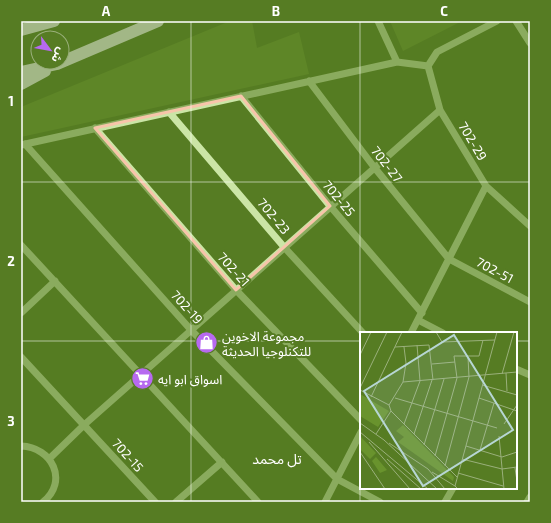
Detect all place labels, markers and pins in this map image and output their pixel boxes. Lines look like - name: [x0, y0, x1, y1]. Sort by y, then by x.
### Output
- place label: مجموعة الاخوين للتكنلوجيا الحديثة: [222, 328, 311, 359]
- shop icon: مجموعة الاخوين للتكنلوجيا الحديثة: [194, 330, 220, 356]
- supermarket icon: اسواق ابو ايه: [129, 366, 155, 392]
- place label: اسواق ابو ايه: [158, 371, 222, 387]

